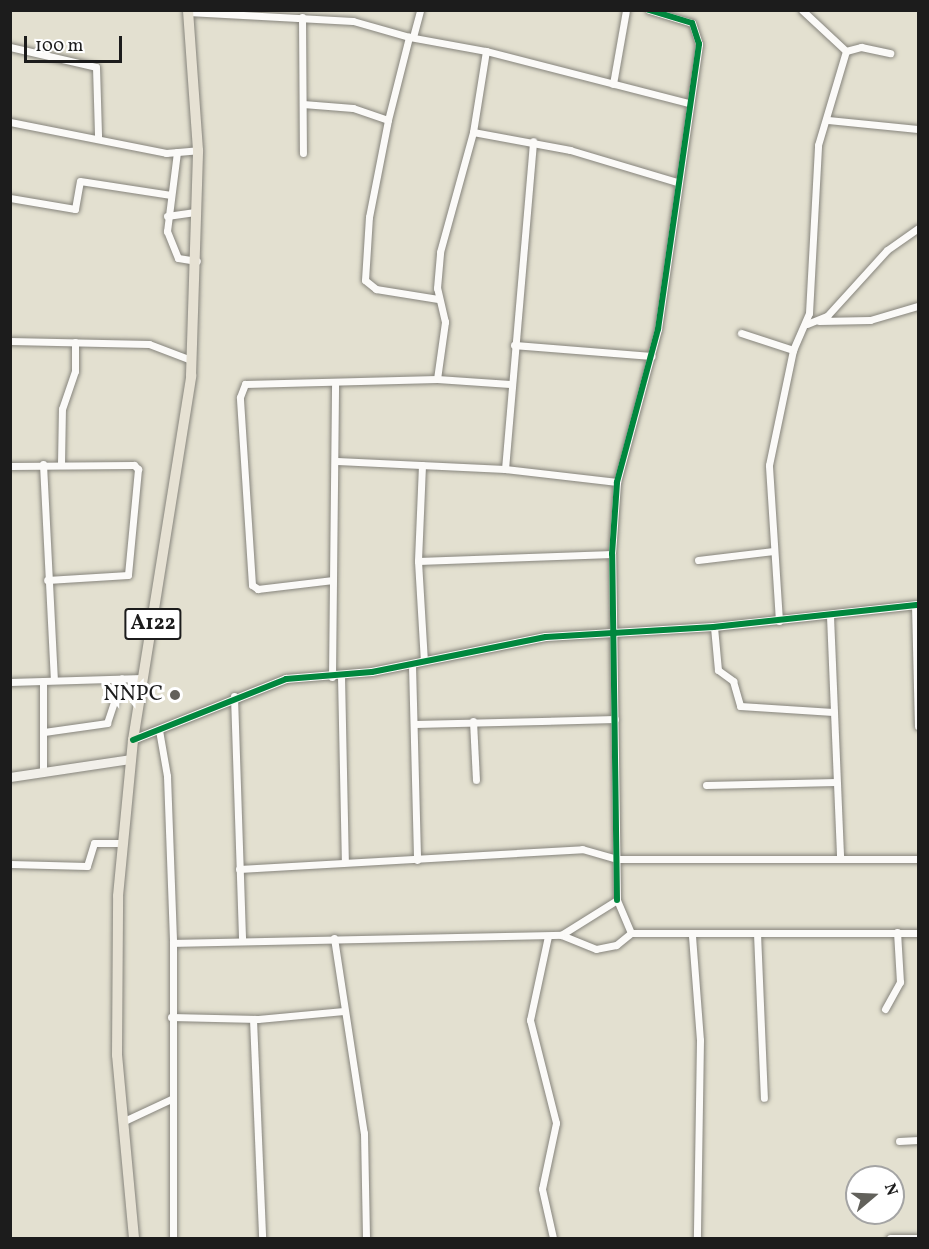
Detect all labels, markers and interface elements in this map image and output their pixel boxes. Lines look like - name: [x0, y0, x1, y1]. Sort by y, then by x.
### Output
- scale bar: [27, 24, 124, 62]
- text: 100 m: [35, 34, 84, 59]
- road number: A122: [123, 606, 183, 642]
- place label: NNPC: [103, 682, 163, 708]
- marker: NNPC: [168, 688, 182, 702]
- north arrow: [845, 1165, 905, 1225]
- text: N: [878, 1181, 902, 1199]

